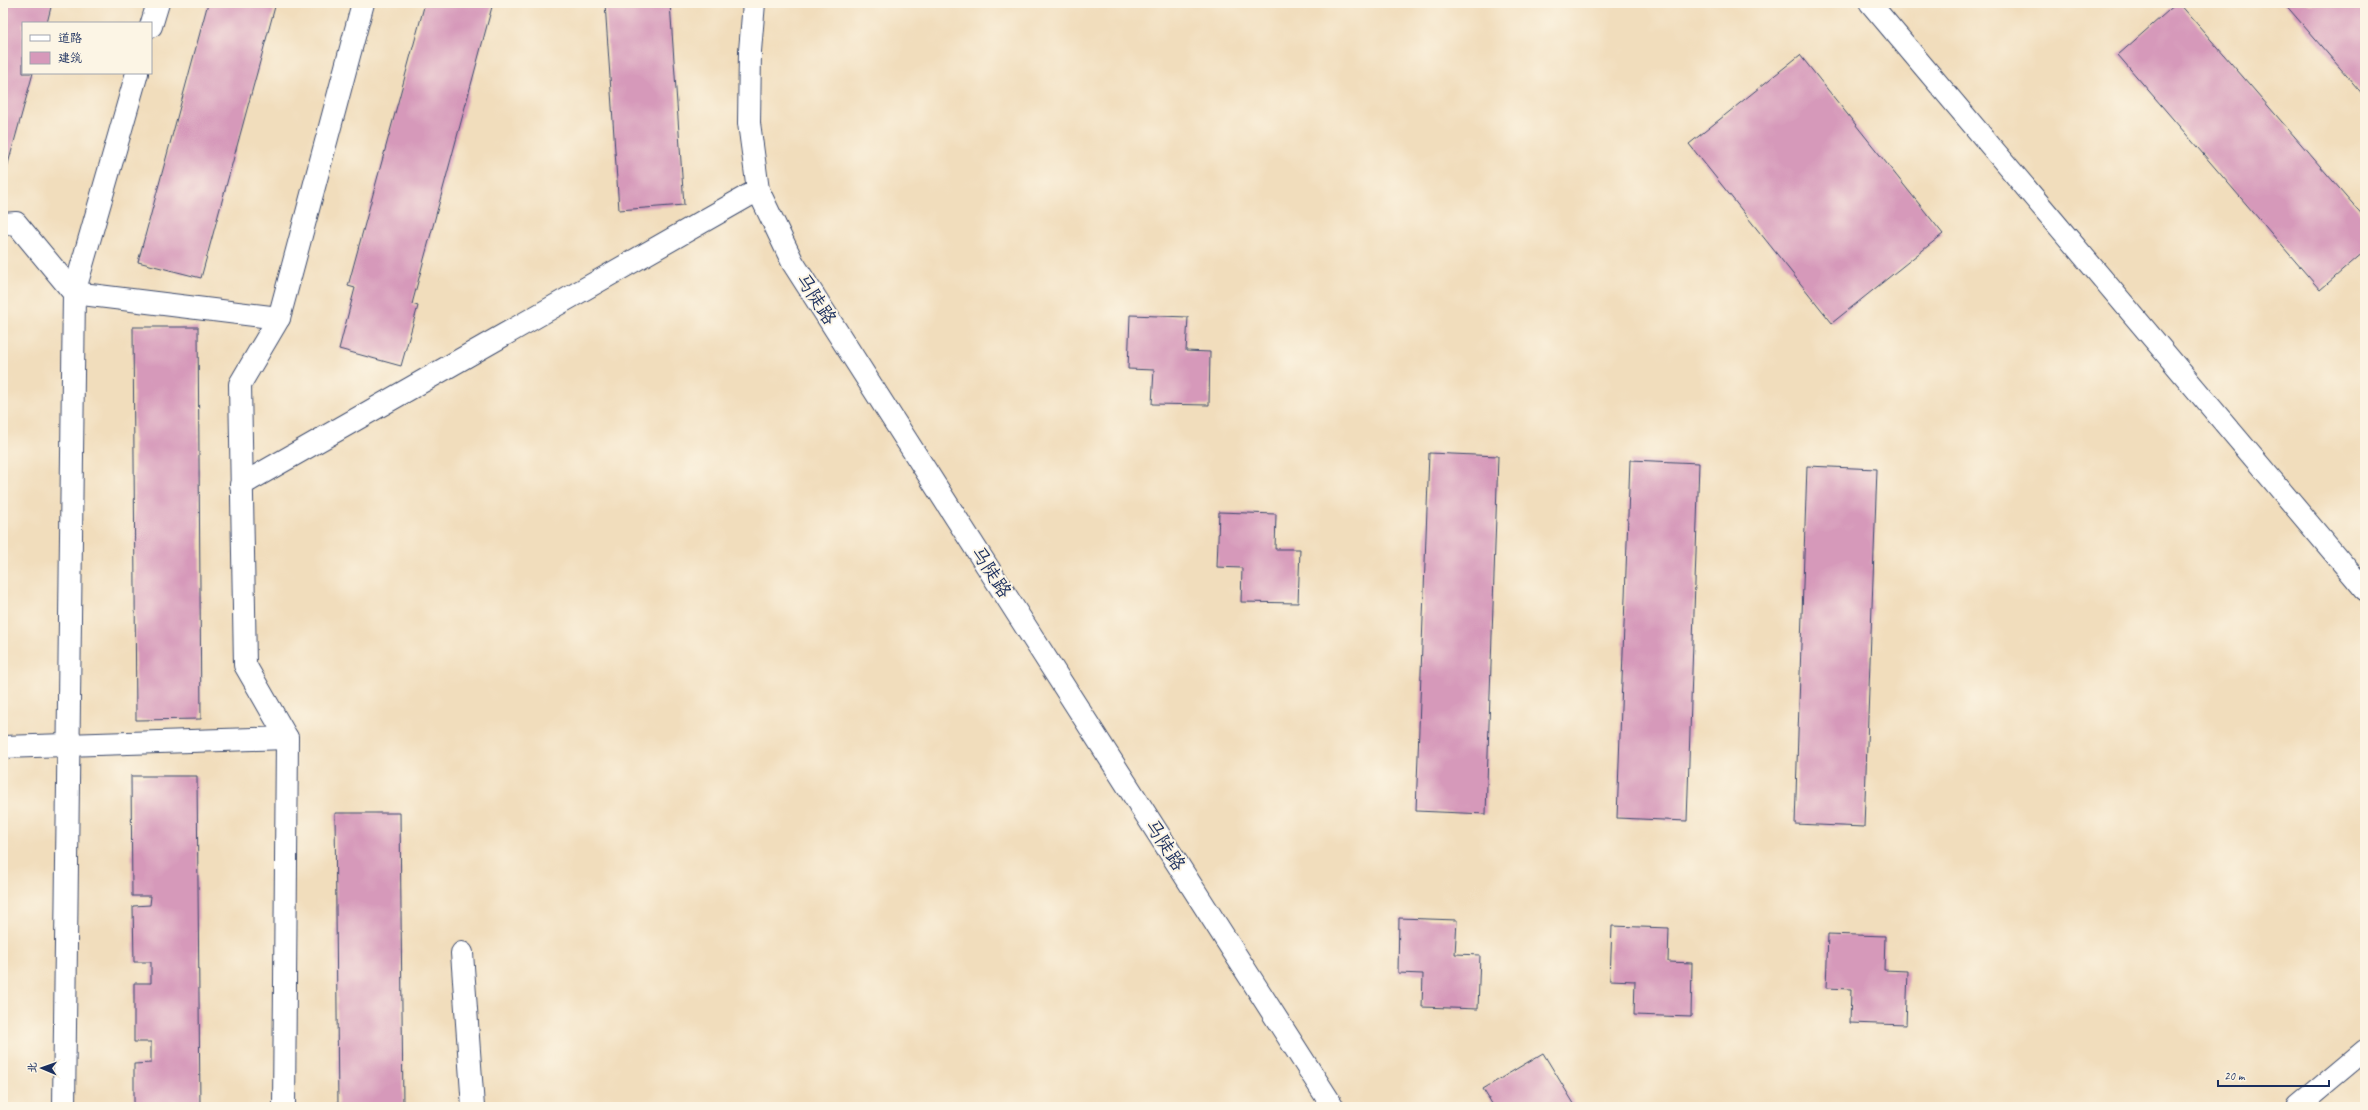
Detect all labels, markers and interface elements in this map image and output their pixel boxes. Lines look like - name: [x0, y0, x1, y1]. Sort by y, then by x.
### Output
- legend: [22, 22, 152, 74]
- text: 道路: [58, 30, 82, 46]
- text: 建筑: [58, 50, 82, 66]
- street label: 马陡路: [790, 269, 842, 329]
- street label: 马陡路: [965, 542, 1017, 602]
- street label: 马陡路: [1139, 815, 1191, 875]
- north arrow: [22, 1048, 62, 1088]
- text: 北: [25, 1062, 39, 1073]
- scale bar: [2218, 1062, 2329, 1088]
- text: 20 m: [2224, 1068, 2246, 1084]

